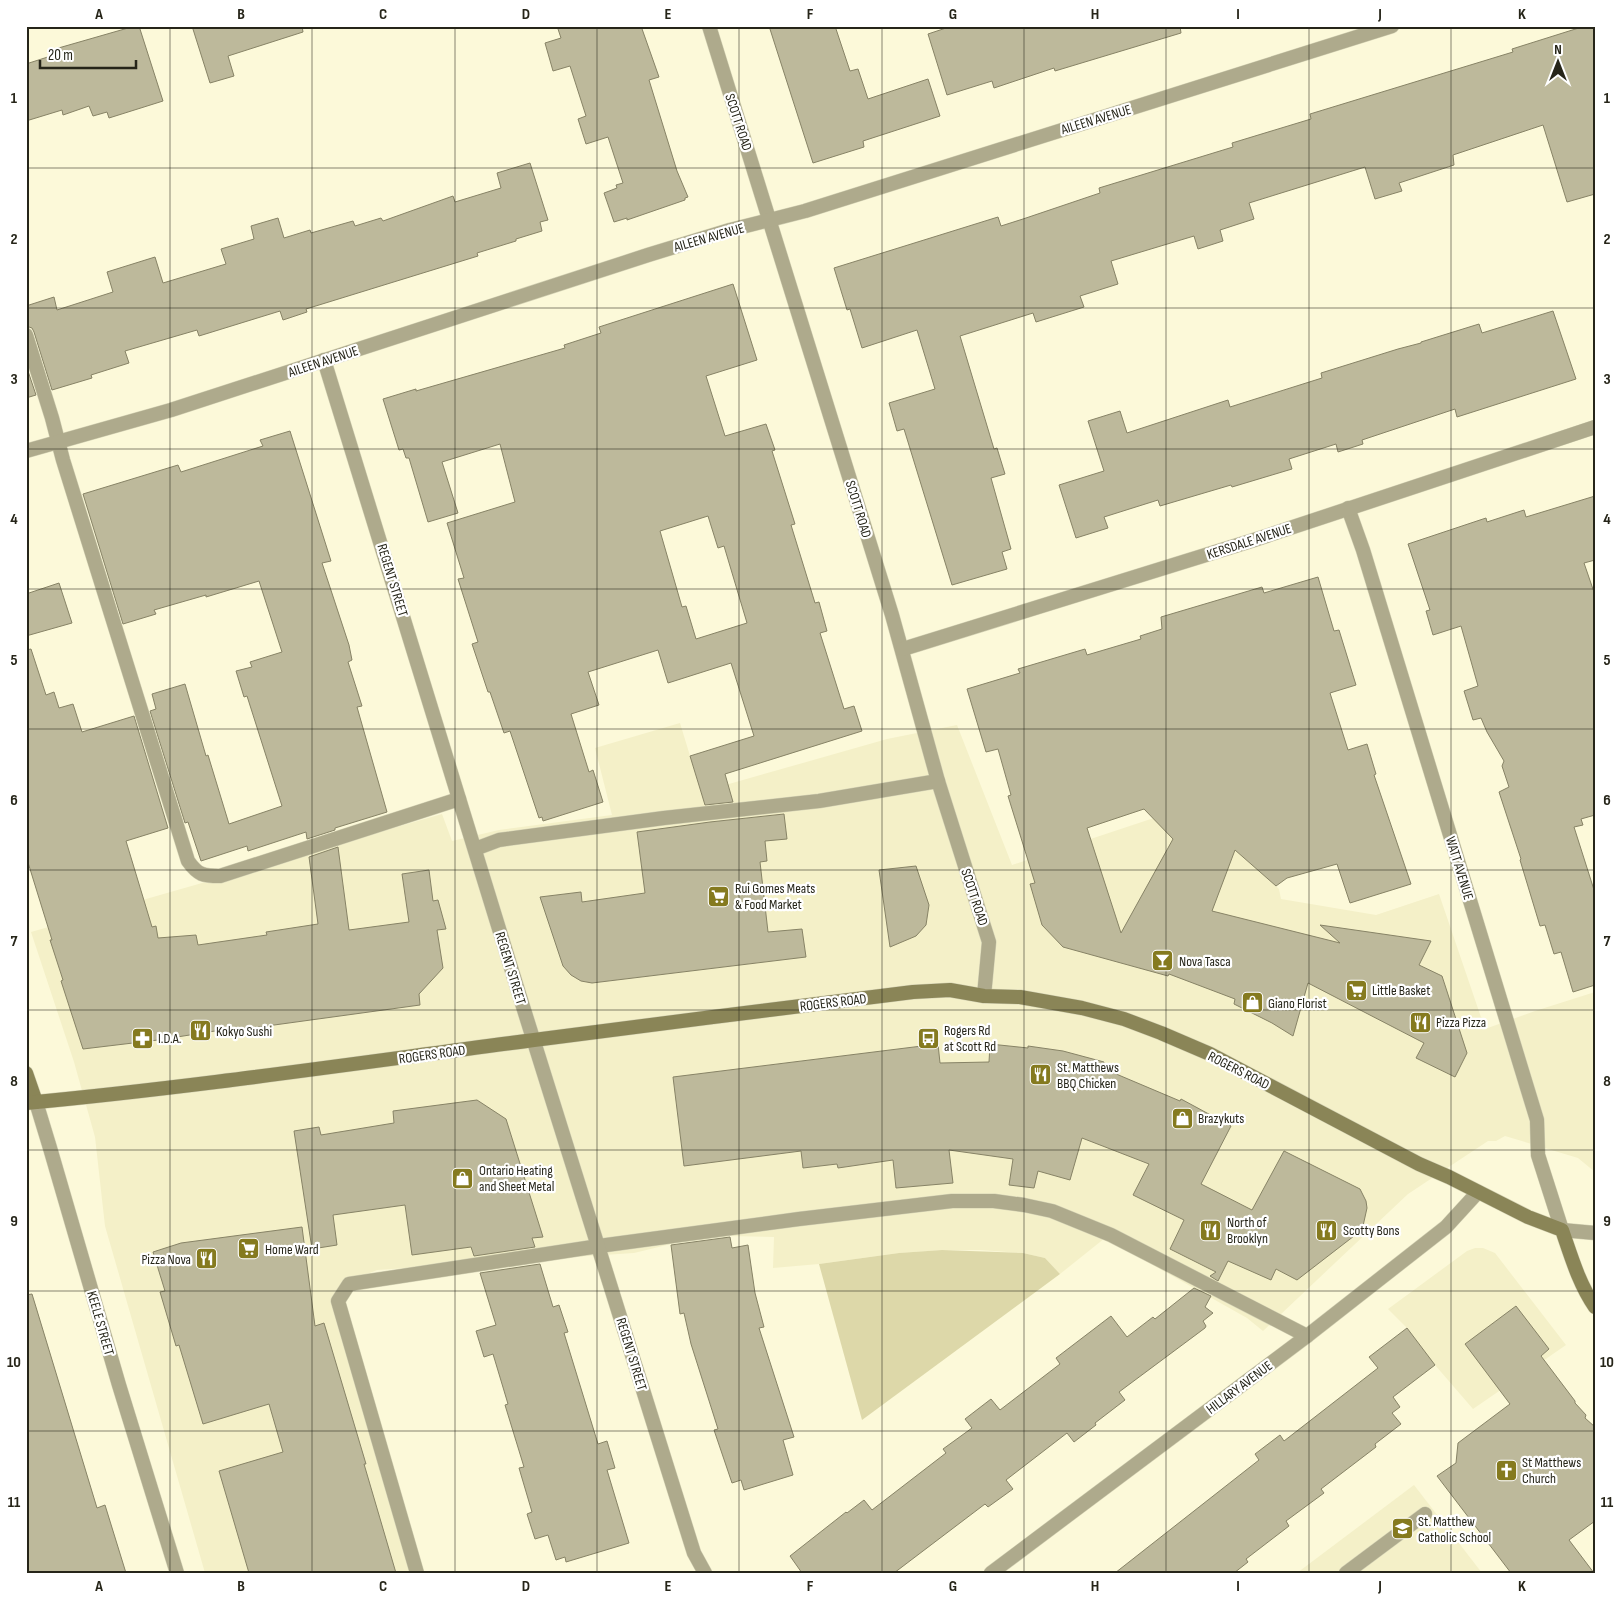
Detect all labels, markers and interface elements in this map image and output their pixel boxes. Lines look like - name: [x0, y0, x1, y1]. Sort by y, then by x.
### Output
- text: A: [94, 5, 103, 24]
- text: B: [237, 5, 245, 24]
- text: C: [379, 5, 387, 24]
- text: D: [522, 5, 530, 24]
- text: E: [665, 5, 672, 24]
- text: F: [807, 5, 814, 24]
- text: G: [949, 5, 957, 24]
- text: H: [1091, 5, 1099, 24]
- text: I: [1236, 5, 1240, 24]
- text: J: [1377, 5, 1382, 24]
- text: K: [1518, 5, 1526, 24]
- scale bar: [40, 38, 136, 70]
- north arrow: [1534, 38, 1584, 88]
- text: N: [1554, 41, 1562, 58]
- text: 20 m: [48, 46, 73, 65]
- text: 1: [11, 89, 18, 108]
- text: 1: [1604, 89, 1611, 108]
- street label: SCOTT ROAD: [721, 91, 756, 153]
- street label: AILEEN AVENUE: [1058, 101, 1133, 138]
- street label: AILEEN AVENUE: [671, 219, 746, 256]
- text: 2: [10, 230, 18, 249]
- text: 2: [1603, 230, 1611, 249]
- street label: AILEEN AVENUE: [285, 342, 360, 381]
- text: 3: [10, 370, 18, 389]
- text: 3: [1603, 370, 1611, 389]
- street label: SCOTT ROAD: [842, 478, 875, 540]
- text: 4: [10, 510, 18, 529]
- text: 4: [1603, 510, 1611, 529]
- street label: KERSDALE AVENUE: [1205, 520, 1294, 563]
- street label: REGENT STREET: [373, 542, 412, 619]
- text: 5: [10, 651, 18, 670]
- text: 5: [1603, 651, 1611, 670]
- text: 6: [10, 791, 18, 810]
- text: 6: [1603, 791, 1611, 810]
- street label: WATT AVENUE: [1442, 834, 1477, 902]
- street label: SCOTT ROAD: [957, 866, 992, 928]
- place label: Rui Gomes Meats & Food Market: [735, 880, 815, 913]
- supermarket icon: Rui Gomes Meats & Food Market: [707, 884, 731, 908]
- street label: REGENT STREET: [491, 930, 530, 1007]
- text: 7: [11, 932, 18, 951]
- text: 7: [1604, 932, 1611, 951]
- bar icon: Nova Tasca: [1151, 949, 1175, 973]
- place label: Nova Tasca: [1179, 953, 1231, 970]
- supermarket icon: Little Basket: [1344, 978, 1368, 1002]
- place label: Little Basket: [1372, 982, 1430, 999]
- street label: ROGERS ROAD: [799, 990, 867, 1015]
- shop icon: Giano Florist: [1240, 991, 1264, 1015]
- place label: Giano Florist: [1268, 995, 1327, 1012]
- restaurant icon: Pizza Pizza: [1408, 1010, 1432, 1034]
- place label: Pizza Pizza: [1436, 1014, 1486, 1031]
- restaurant icon: Kokyo Sushi: [188, 1019, 212, 1043]
- place label: Rogers Rd at Scott Rd: [944, 1022, 996, 1055]
- place label: Kokyo Sushi: [216, 1023, 272, 1040]
- pharmacy icon: I.D.A.: [130, 1026, 154, 1050]
- bus stop icon: Rogers Rd at Scott Rd: [916, 1026, 940, 1050]
- place label: I.D.A.: [158, 1030, 182, 1047]
- street label: ROGERS ROAD: [398, 1041, 466, 1068]
- street label: ROGERS ROAD: [1205, 1048, 1273, 1093]
- place label: St. Matthews BBQ Chicken: [1057, 1059, 1119, 1092]
- restaurant icon: St. Matthews BBQ Chicken: [1029, 1063, 1053, 1087]
- text: 8: [10, 1072, 18, 1091]
- text: 8: [1603, 1072, 1611, 1091]
- shop icon: Brazykuts: [1170, 1106, 1194, 1130]
- place label: Brazykuts: [1198, 1110, 1244, 1127]
- place label: Ontario Heating and Sheet Metal: [479, 1162, 554, 1195]
- shop icon: Ontario Heating and Sheet Metal: [451, 1166, 475, 1190]
- text: 9: [10, 1212, 18, 1231]
- text: 9: [1603, 1212, 1611, 1231]
- place label: North of Brooklyn: [1227, 1214, 1268, 1247]
- restaurant icon: North of Brooklyn: [1199, 1218, 1223, 1242]
- restaurant icon: Scotty Bons: [1315, 1218, 1339, 1242]
- place label: Scotty Bons: [1343, 1222, 1400, 1239]
- supermarket icon: Home Ward: [237, 1237, 261, 1261]
- place label: Home Ward: [265, 1241, 319, 1258]
- restaurant icon: Pizza Nova: [195, 1247, 219, 1271]
- place label: Pizza Nova: [141, 1251, 191, 1268]
- street label: KEELE STREET: [83, 1289, 118, 1358]
- street label: REGENT STREET: [612, 1316, 651, 1393]
- text: 10: [7, 1353, 21, 1372]
- text: 10: [1600, 1353, 1614, 1372]
- street label: HILLARY AVENUE: [1203, 1357, 1276, 1418]
- place label: St Matthews Church: [1522, 1454, 1581, 1487]
- church icon: St Matthews Church: [1494, 1458, 1518, 1482]
- text: 11: [8, 1493, 21, 1512]
- text: 11: [1601, 1493, 1614, 1512]
- place label: St. Matthew Catholic School: [1418, 1513, 1491, 1546]
- school or university icon: St. Matthew Catholic School: [1390, 1517, 1414, 1541]
- text: A: [94, 1577, 103, 1596]
- text: B: [237, 1577, 245, 1596]
- text: C: [379, 1577, 387, 1596]
- text: D: [522, 1577, 530, 1596]
- text: E: [665, 1577, 672, 1596]
- text: F: [807, 1577, 814, 1596]
- text: G: [949, 1577, 957, 1596]
- text: H: [1091, 1577, 1099, 1596]
- text: I: [1236, 1577, 1240, 1596]
- text: J: [1377, 1577, 1382, 1596]
- text: K: [1518, 1577, 1526, 1596]

